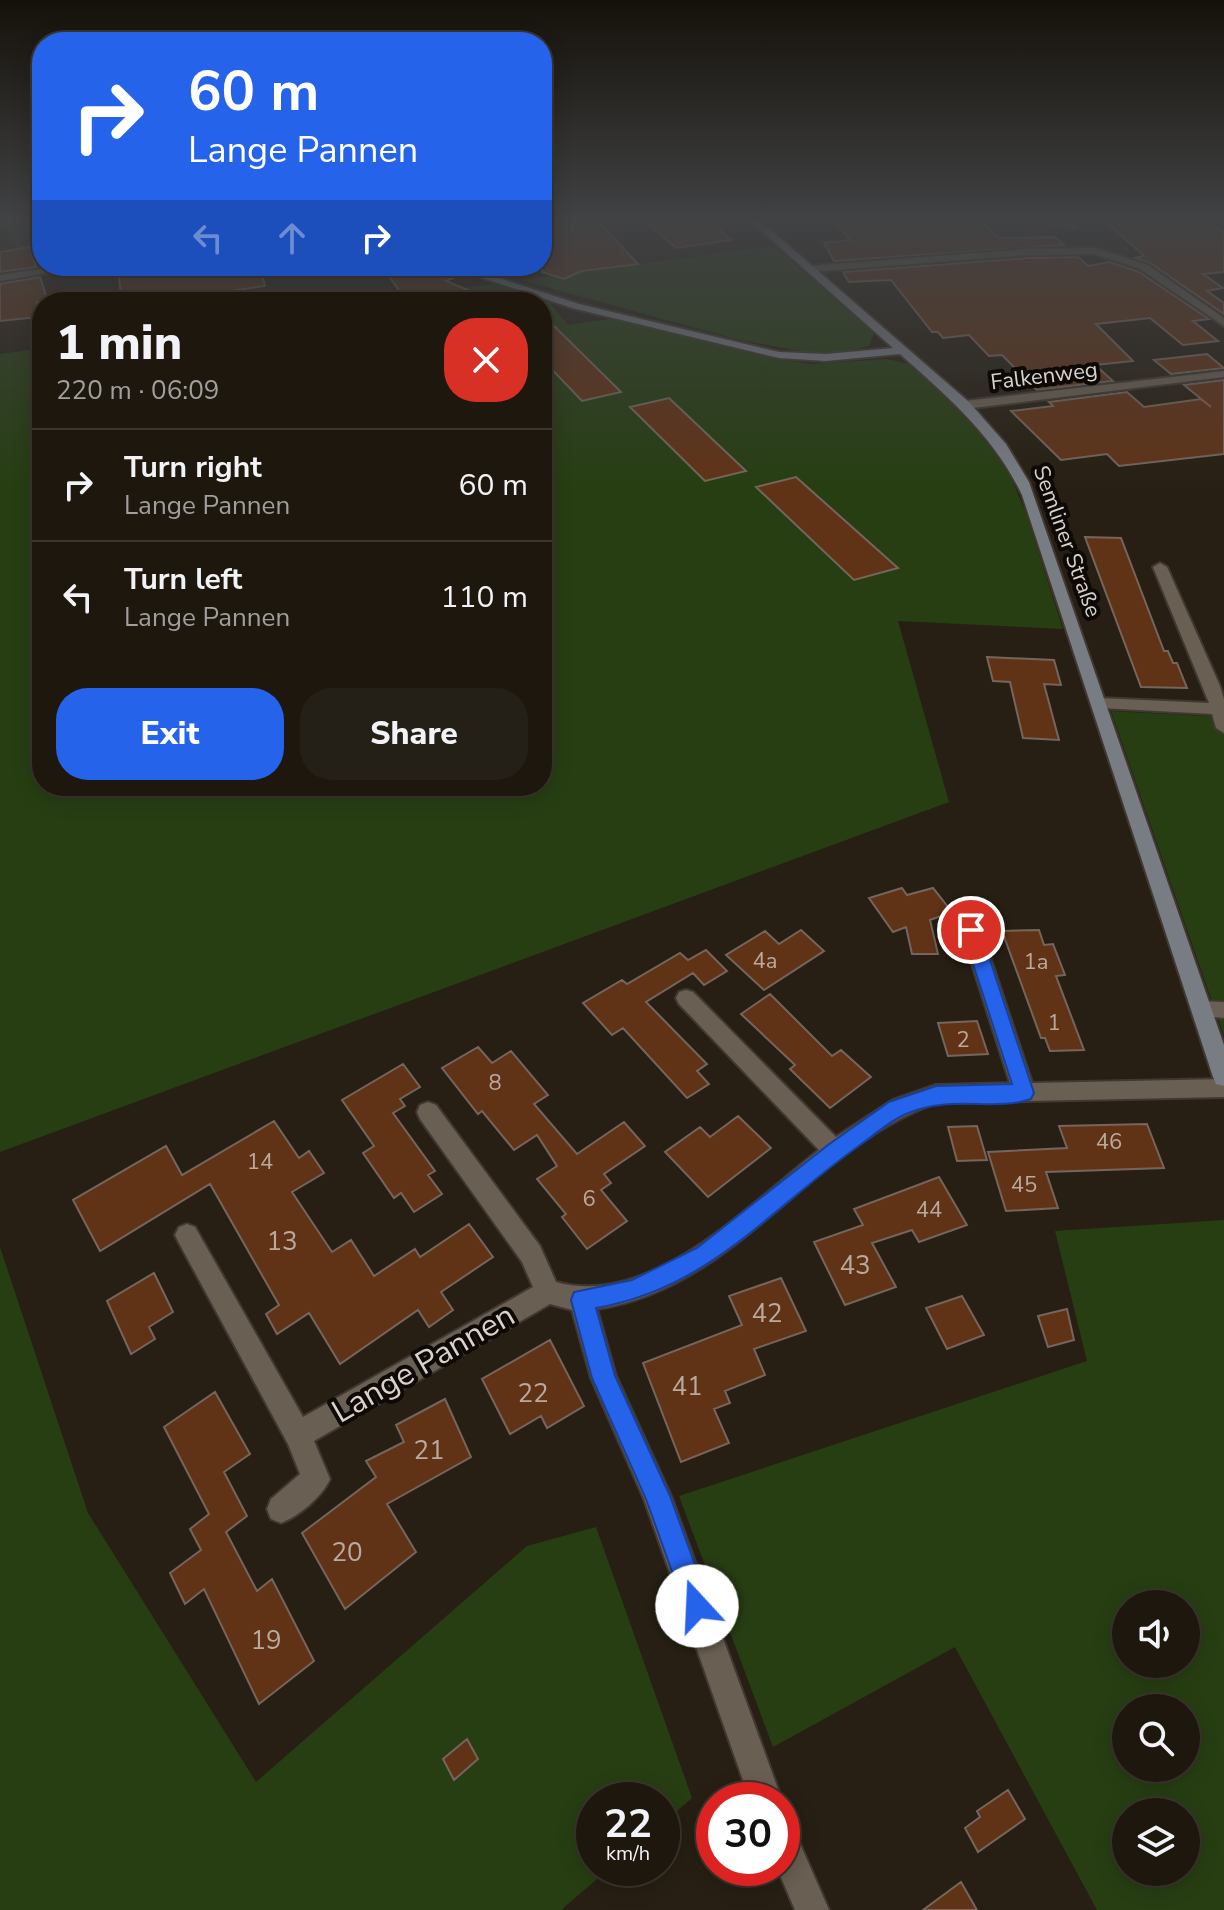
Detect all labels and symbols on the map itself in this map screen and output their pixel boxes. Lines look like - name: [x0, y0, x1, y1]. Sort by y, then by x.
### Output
- street label: Falkenweg: [989, 355, 1099, 397]
- street label: Semliner Straße: [1026, 461, 1108, 621]
- pin: [937, 896, 1005, 964]
- house number: 4a: [753, 946, 777, 976]
- house number: 1a: [1024, 947, 1048, 977]
- house number: 1: [1047, 1008, 1061, 1038]
- house number: 2: [956, 1025, 970, 1055]
- house number: 8: [488, 1068, 502, 1098]
- house number: 46: [1096, 1127, 1122, 1157]
- house number: 14: [247, 1147, 273, 1177]
- house number: 45: [1011, 1170, 1037, 1200]
- house number: 6: [582, 1184, 596, 1214]
- house number: 44: [916, 1195, 942, 1225]
- house number: 13: [266, 1224, 298, 1259]
- house number: 43: [839, 1248, 871, 1283]
- street label: Lange Pannen: [324, 1294, 523, 1433]
- house number: 42: [751, 1296, 783, 1331]
- house number: 41: [671, 1369, 703, 1404]
- house number: 22: [517, 1376, 549, 1411]
- house number: 21: [413, 1433, 445, 1468]
- house number: 20: [331, 1535, 363, 1570]
- position arrow: [655, 1564, 739, 1648]
- house number: 19: [250, 1623, 282, 1658]
- speed limit sign: 30: [696, 1782, 800, 1886]

